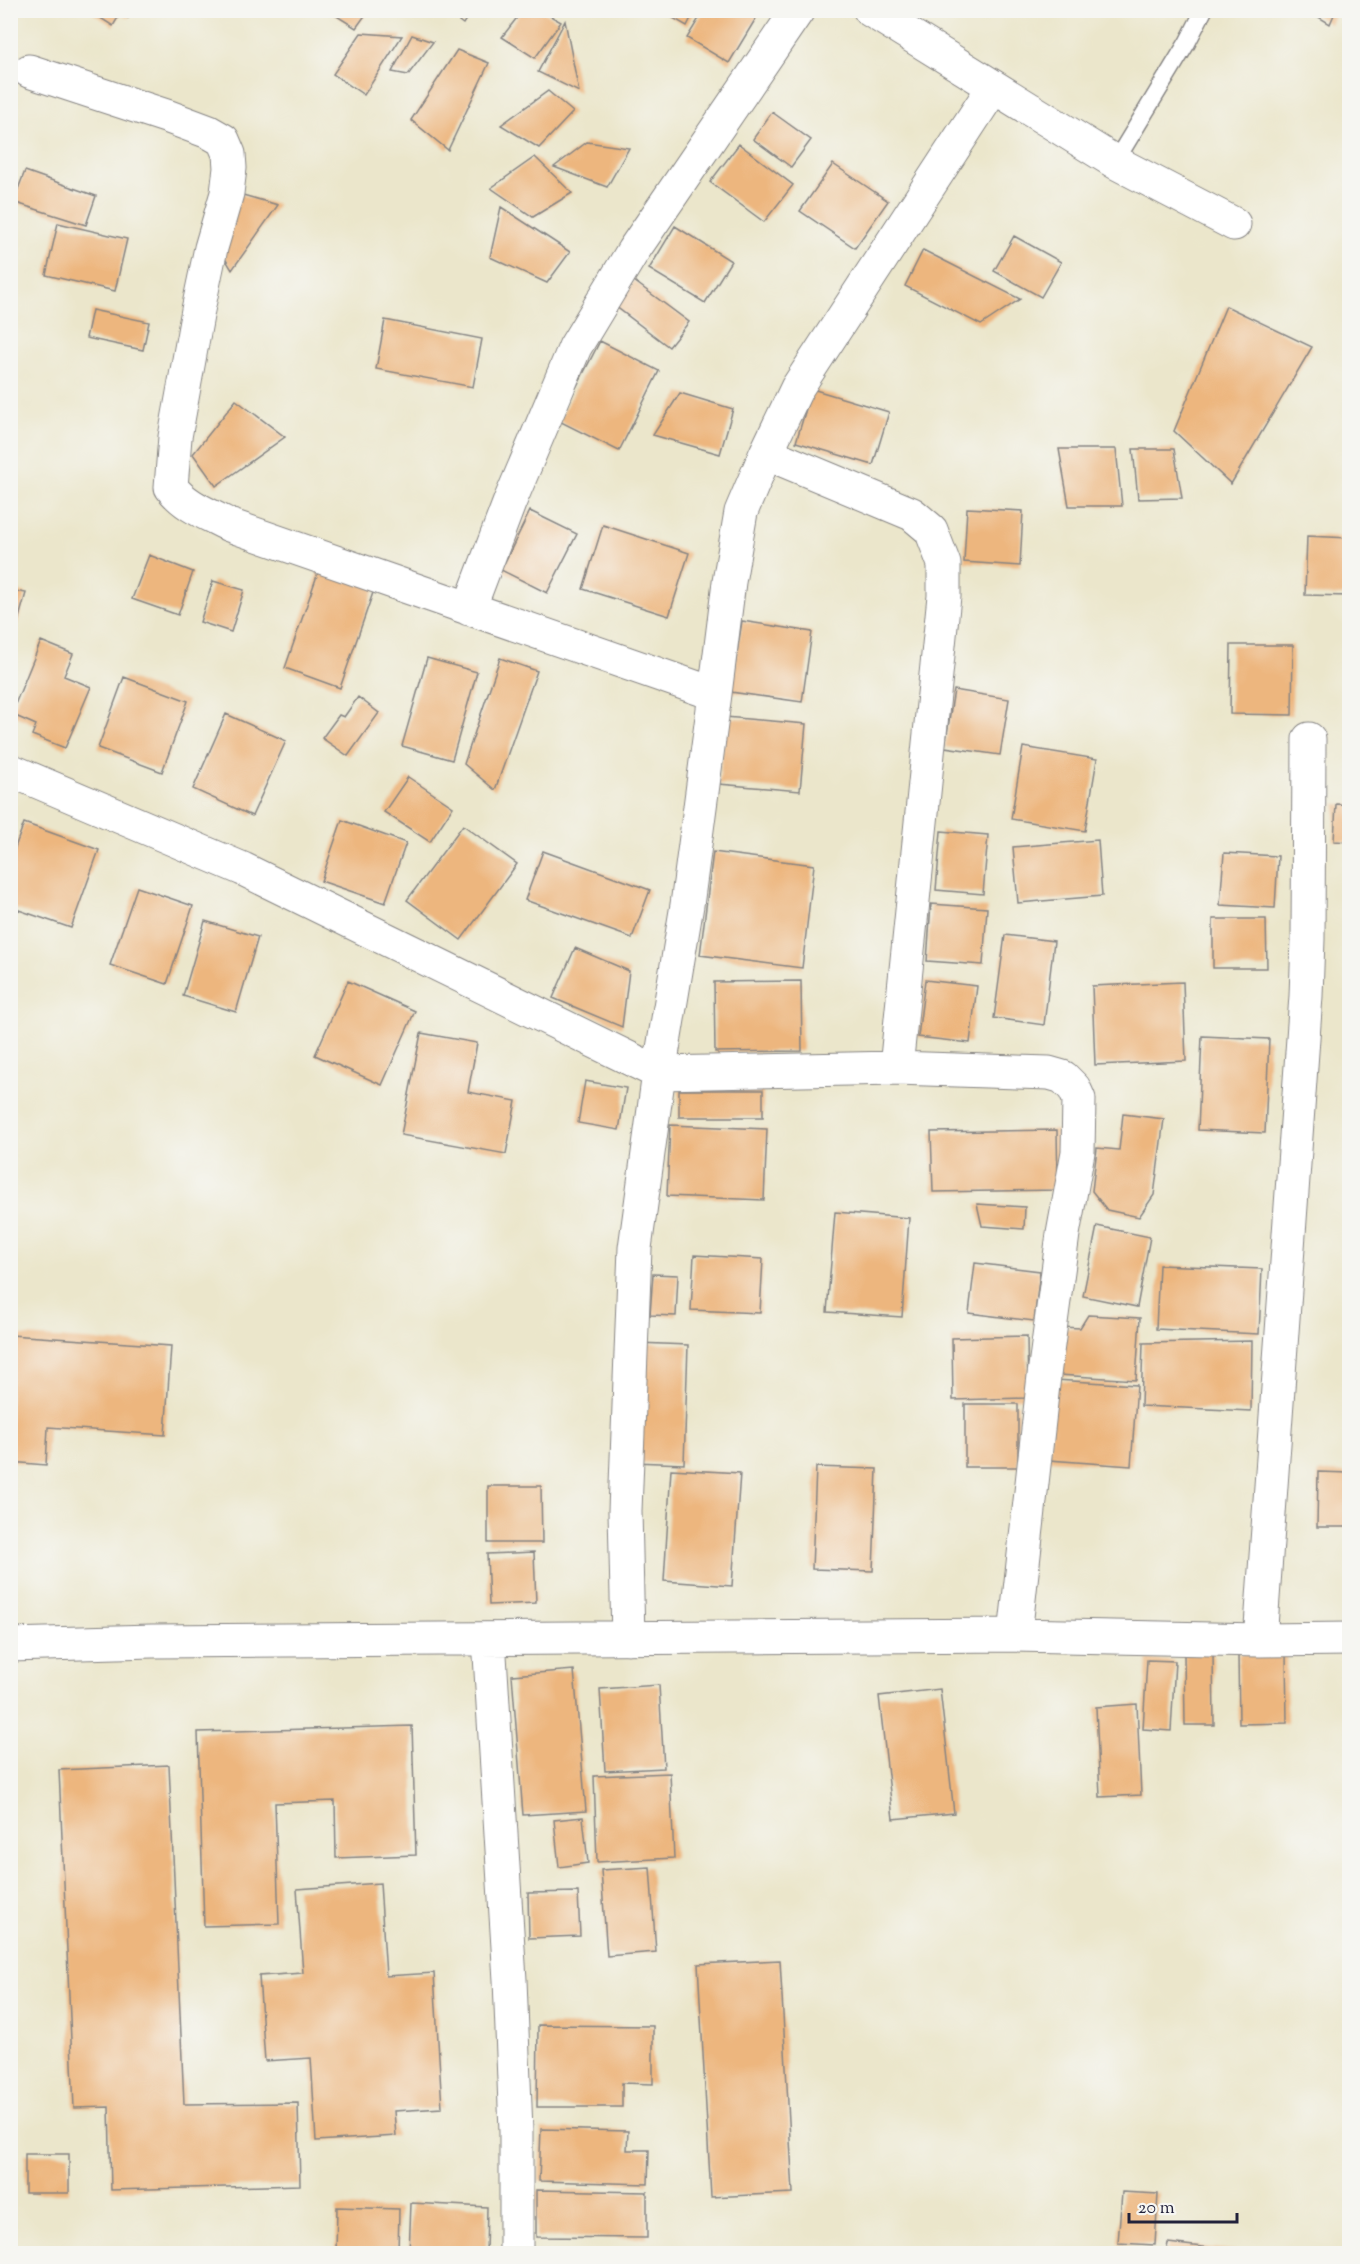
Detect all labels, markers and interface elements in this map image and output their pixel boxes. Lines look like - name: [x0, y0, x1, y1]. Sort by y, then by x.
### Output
- scale bar: [1129, 2186, 1237, 2224]
- text: 20 m: [1138, 2196, 1175, 2222]

